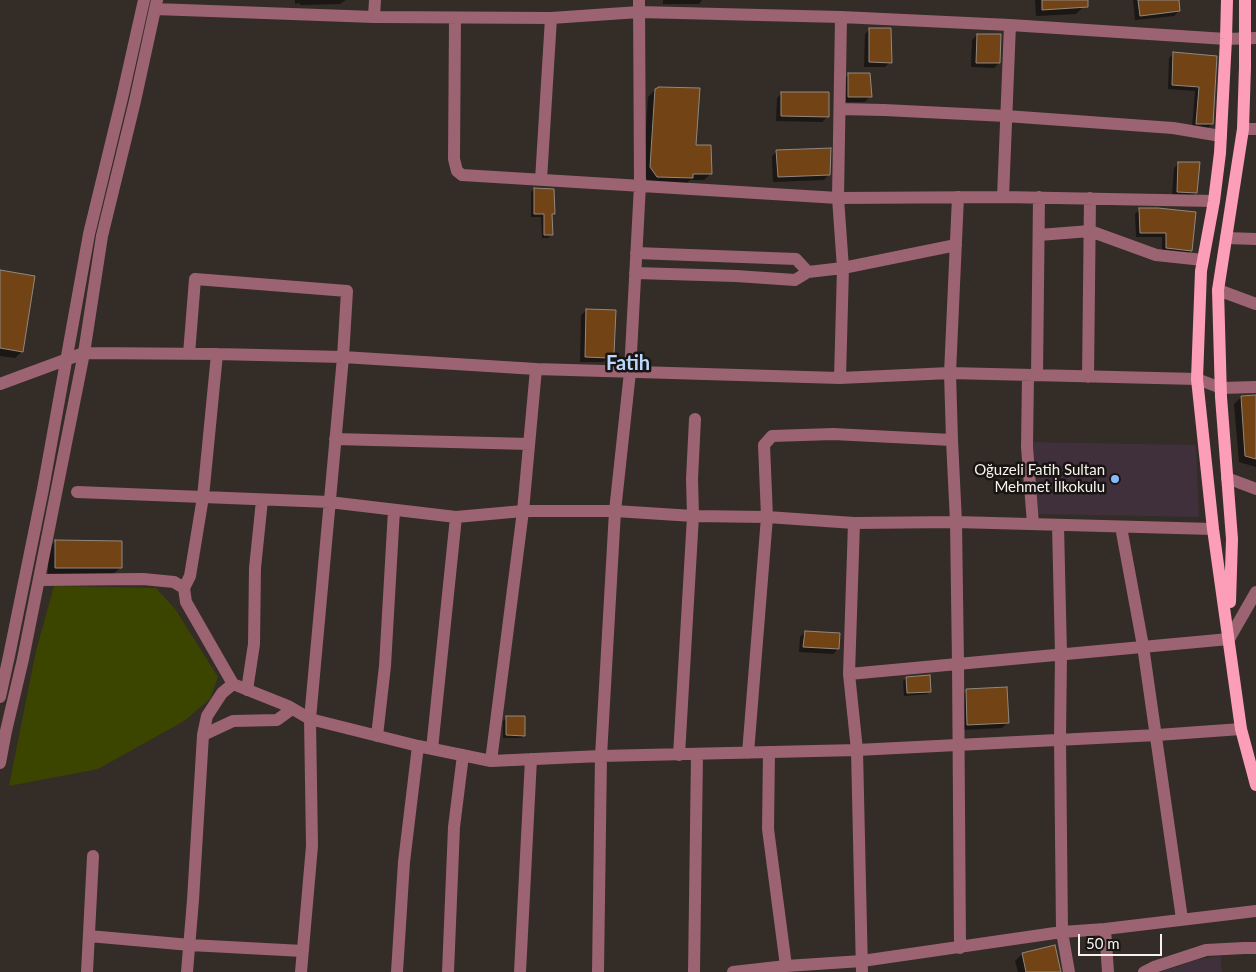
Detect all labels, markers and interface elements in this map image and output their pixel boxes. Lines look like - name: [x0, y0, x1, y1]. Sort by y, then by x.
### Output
- district label: Fatih: [606, 352, 650, 376]
- place label: Oğuzeli Fatih Sultan Mehmet İlkokulu: [974, 461, 1105, 496]
- marker: Oğuzeli Fatih Sultan Mehmet İlkokulu: [1109, 473, 1121, 485]
- scale bar: [1081, 924, 1165, 956]
- text: 50 m: [1086, 934, 1120, 952]

